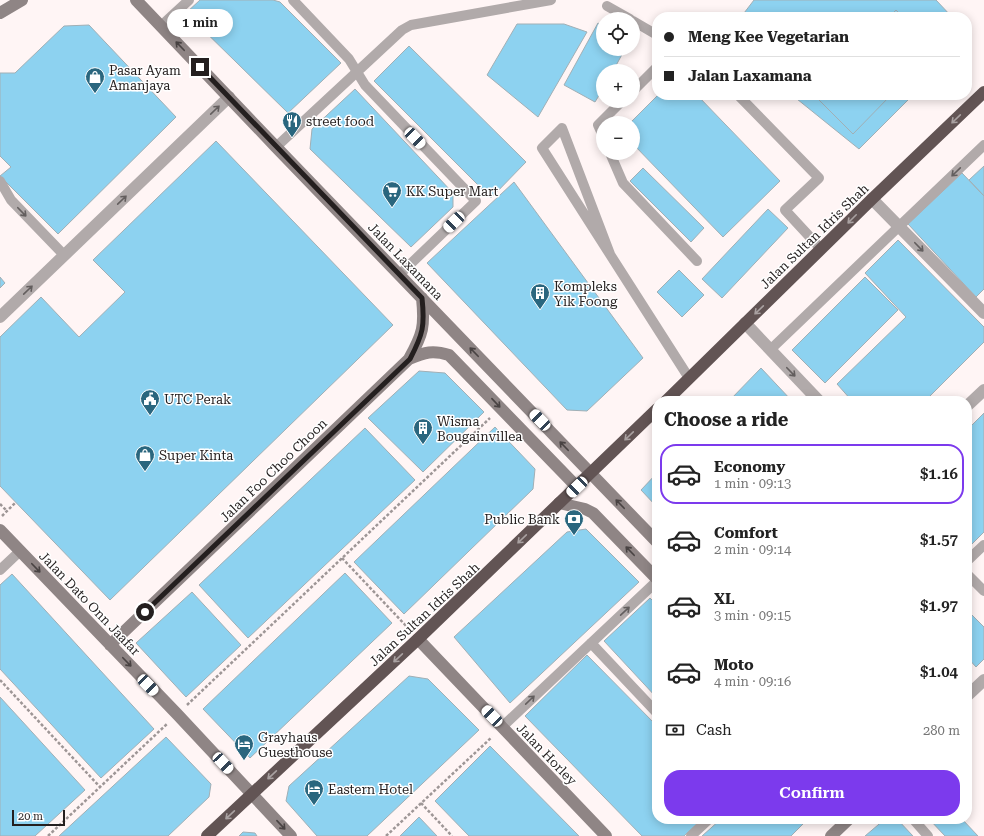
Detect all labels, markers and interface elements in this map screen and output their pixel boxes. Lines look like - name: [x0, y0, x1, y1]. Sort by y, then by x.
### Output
- callout: 1 min: [167, 9, 233, 37]
- map controls: [596, 12, 640, 160]
- button: locate: [596, 12, 640, 56]
- text: 1 min: [182, 15, 218, 30]
- text: Meng Kee Vegetarian: [688, 28, 849, 46]
- one-way arrow: [175, 41, 185, 51]
- route end: [191, 58, 209, 76]
- place label: Pasar Ayam Amanjaya: [109, 63, 181, 93]
- button: +: [596, 64, 640, 108]
- shop icon: Pasar Ayam Amanjaya: [84, 66, 106, 94]
- text: Jalan Laxamana: [688, 67, 812, 85]
- one-way arrow: [210, 106, 220, 115]
- restaurant icon: street food: [281, 110, 303, 138]
- place label: street food: [306, 114, 375, 129]
- one-way arrow: [951, 115, 961, 124]
- button: −: [596, 116, 640, 160]
- car: [402, 125, 428, 151]
- one-way arrow: [951, 167, 961, 177]
- supermarket icon: KK Super Mart: [381, 180, 403, 208]
- street label: Jalan Sultan Idris Shah: [757, 180, 872, 292]
- place label: KK Super Mart: [406, 184, 499, 199]
- one-way arrow: [117, 195, 127, 205]
- one-way arrow: [18, 207, 27, 217]
- car: [441, 209, 467, 235]
- one-way arrow: [847, 214, 857, 224]
- street label: Jalan Laxamana: [365, 220, 446, 303]
- one-way arrow: [914, 242, 924, 252]
- place label: Kompleks Yik Foong: [554, 279, 618, 309]
- building icon: Kompleks Yik Foong: [529, 282, 551, 310]
- one-way arrow: [23, 285, 33, 295]
- one-way arrow: [754, 305, 764, 315]
- one-way arrow: [469, 347, 479, 357]
- one-way arrow: [786, 367, 796, 377]
- public building icon: UTC Perak: [139, 388, 161, 416]
- place label: UTC Perak: [164, 392, 231, 407]
- one-way arrow: [491, 398, 501, 408]
- car: [527, 407, 553, 433]
- text: Choose a ride: [664, 409, 788, 430]
- place label: Wisma Bougainvillea: [437, 414, 522, 444]
- street label: Jalan Foo Choo Choon: [217, 415, 330, 525]
- building icon: Wisma Bougainvillea: [412, 417, 434, 445]
- one-way arrow: [624, 432, 634, 441]
- one-way arrow: [560, 441, 569, 451]
- shop icon: Super Kinta: [134, 444, 156, 472]
- place label: Super Kinta: [159, 448, 233, 463]
- icon: car: [666, 456, 702, 492]
- text: Economy: [714, 458, 785, 476]
- text: $1.16: [920, 465, 958, 483]
- car: [564, 474, 590, 500]
- text: 1 min · 09:13: [714, 476, 791, 491]
- one-way arrow: [615, 499, 625, 509]
- bank icon: Public Bank: [563, 508, 585, 536]
- place label: Public Bank: [484, 512, 560, 527]
- icon: car: [666, 522, 702, 558]
- text: Comfort: [714, 524, 778, 542]
- text: $1.57: [920, 531, 958, 549]
- one-way arrow: [517, 534, 527, 544]
- text: 2 min · 09:14: [714, 542, 791, 557]
- one-way arrow: [625, 546, 635, 556]
- street label: Jalan Dato Onn Jaafar: [36, 548, 144, 659]
- street label: Jalan Sultan Idris Shah: [366, 559, 483, 669]
- one-way arrow: [32, 563, 41, 573]
- icon: car: [666, 588, 702, 624]
- text: XL: [714, 590, 735, 608]
- text: $1.97: [920, 597, 958, 615]
- route start: [136, 603, 154, 621]
- one-way arrow: [620, 606, 630, 616]
- text: 3 min · 09:15: [714, 608, 791, 623]
- one-way arrow: [393, 653, 403, 663]
- icon: car: [666, 654, 702, 690]
- text: Moto: [714, 656, 754, 674]
- one-way arrow: [122, 657, 131, 667]
- text: $1.04: [920, 663, 958, 681]
- car: [135, 672, 161, 698]
- text: 4 min · 09:16: [714, 674, 791, 689]
- one-way arrow: [525, 696, 536, 705]
- car: [479, 703, 505, 729]
- icon: cash: [664, 719, 686, 741]
- street label: Jalan Horley: [514, 721, 580, 788]
- text: Cash: [696, 721, 732, 739]
- text: 280 m: [923, 723, 960, 738]
- place label: Grayhaus Guesthouse: [258, 730, 332, 760]
- hotel icon: Grayhaus Guesthouse: [233, 733, 255, 761]
- car: [210, 750, 236, 776]
- one-way arrow: [267, 770, 277, 780]
- button: Confirm: [664, 770, 960, 816]
- hotel icon: Eastern Hotel: [303, 778, 325, 806]
- place label: Eastern Hotel: [328, 782, 413, 797]
- scale bar: [12, 808, 65, 827]
- text: 20 m: [18, 810, 43, 823]
- one-way arrow: [225, 810, 235, 820]
- one-way arrow: [277, 820, 286, 830]

